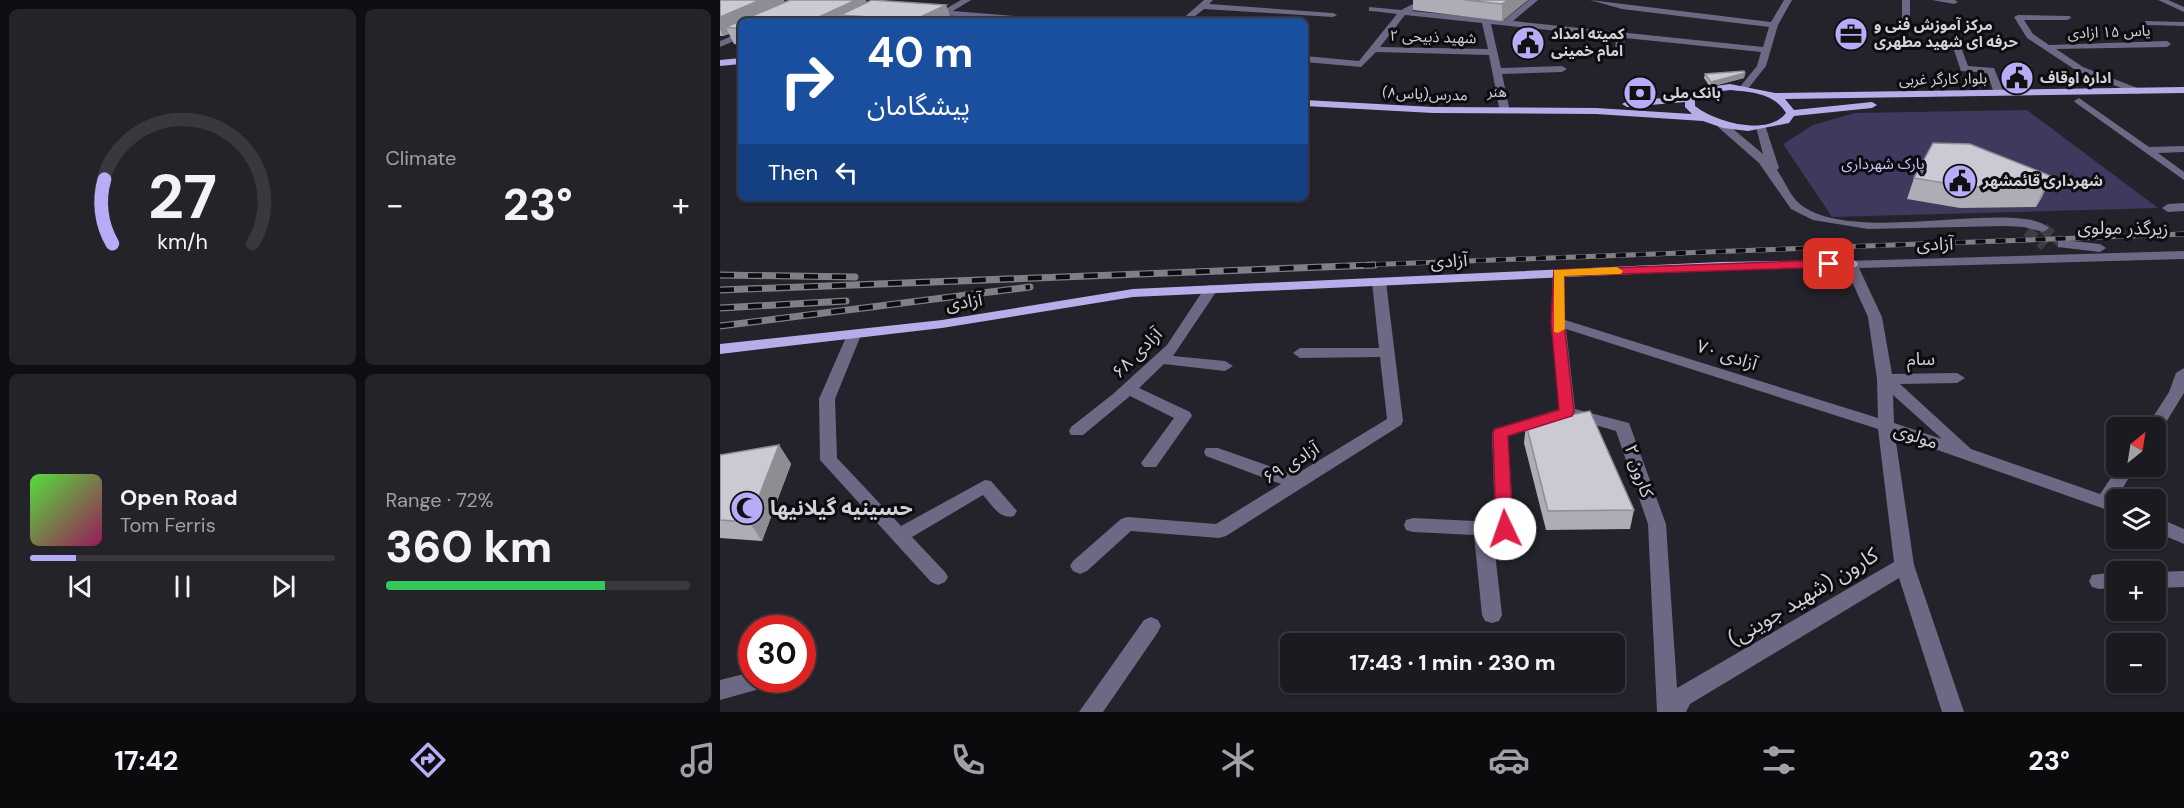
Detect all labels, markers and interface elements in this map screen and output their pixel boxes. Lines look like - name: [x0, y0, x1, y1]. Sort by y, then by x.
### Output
- place label: مرکز آموزش فنی و حرفه ای شهید مطهری: [1874, 15, 2019, 52]
- office icon: مرکز آموزش فنی و حرفه ای شهید مطهری: [1833, 16, 1869, 52]
- street label: یاس ۱۵ ازادی: [2067, 21, 2151, 43]
- place label: کمیته امداد امام خمینی: [1551, 24, 1625, 62]
- text: 40 m: [867, 25, 973, 80]
- street label: شهید ذبیحی ۲: [1389, 25, 1477, 49]
- public building icon: کمیته امداد امام خمینی: [1510, 25, 1546, 61]
- icon: right: [768, 42, 846, 120]
- public building icon: اداره اوقاف: [1999, 60, 2035, 96]
- street label: بلوار کارگر غربی: [1899, 68, 1987, 90]
- place label: اداره اوقاف: [2040, 68, 2111, 88]
- bank icon: بانک ملی: [1622, 75, 1658, 111]
- street label: هنر: [1486, 82, 1507, 102]
- street label: مدرس(یاس۸): [1382, 83, 1468, 105]
- place label: بانک ملی: [1663, 83, 1721, 103]
- text: پیشگامان: [867, 88, 970, 123]
- text: Climate: [386, 145, 456, 171]
- park label: پارک شهرداری: [1841, 154, 1925, 174]
- text: 27: [148, 156, 217, 237]
- icon: left: [830, 156, 863, 189]
- text: Then: [768, 158, 818, 187]
- public building icon: شهرداری قائمشهر: [1942, 163, 1978, 199]
- place label: شهرداری قائمشهر: [1982, 171, 2103, 191]
- text: 23°: [503, 175, 573, 234]
- text: −: [386, 183, 404, 226]
- text: +: [672, 183, 690, 226]
- street label: زیرگذر مولوی: [2077, 215, 2169, 241]
- text: km/h: [157, 228, 208, 256]
- street label: آزادی: [1916, 232, 1954, 256]
- pin: [1803, 238, 1854, 289]
- icon: arrive: [1812, 247, 1845, 280]
- street label: آزادی: [1430, 248, 1469, 274]
- street label: آزادی: [944, 287, 985, 317]
- street label: آزادی ۶۸: [1106, 322, 1168, 384]
- street label: آزادی ۷۰: [1694, 334, 1761, 376]
- street label: سام: [1907, 347, 1935, 373]
- street label: مولوی: [1891, 417, 1941, 455]
- north arrow: [2106, 417, 2166, 477]
- map controls: [2106, 417, 2166, 693]
- street label: آزادی ۶۹: [1258, 436, 1324, 490]
- street label: کارون ۲: [1619, 441, 1659, 501]
- text: Open Road: [120, 483, 238, 512]
- text: Range · 72%: [386, 487, 494, 513]
- button: layers: [2106, 489, 2166, 549]
- mosque icon: حسینیه گیلانیها: [729, 490, 765, 526]
- place label: حسینیه گیلانیها: [770, 494, 913, 522]
- position arrow: [1473, 497, 1537, 561]
- text: Tom Ferris: [120, 512, 216, 538]
- text: 360 km: [386, 517, 552, 576]
- street label: کارون (شهید جوینی): [1723, 541, 1884, 653]
- button: +: [2106, 561, 2166, 621]
- icon: previous: [64, 570, 97, 603]
- icon: pause: [166, 570, 199, 603]
- icon: next: [267, 570, 300, 603]
- speed limit sign: 30: [738, 615, 816, 693]
- button: −: [2106, 633, 2166, 693]
- text: 17:43 · 1 min · 230 m: [1349, 648, 1556, 677]
- icon: directions: [407, 739, 449, 781]
- icon: music: [677, 739, 719, 781]
- icon: phone: [947, 739, 989, 781]
- icon: climate: [1217, 739, 1259, 781]
- icon: car: [1488, 739, 1530, 781]
- icon: filters: [1758, 739, 1800, 781]
- text: 17:42: [114, 743, 178, 778]
- text: 23°: [2028, 743, 2070, 778]

